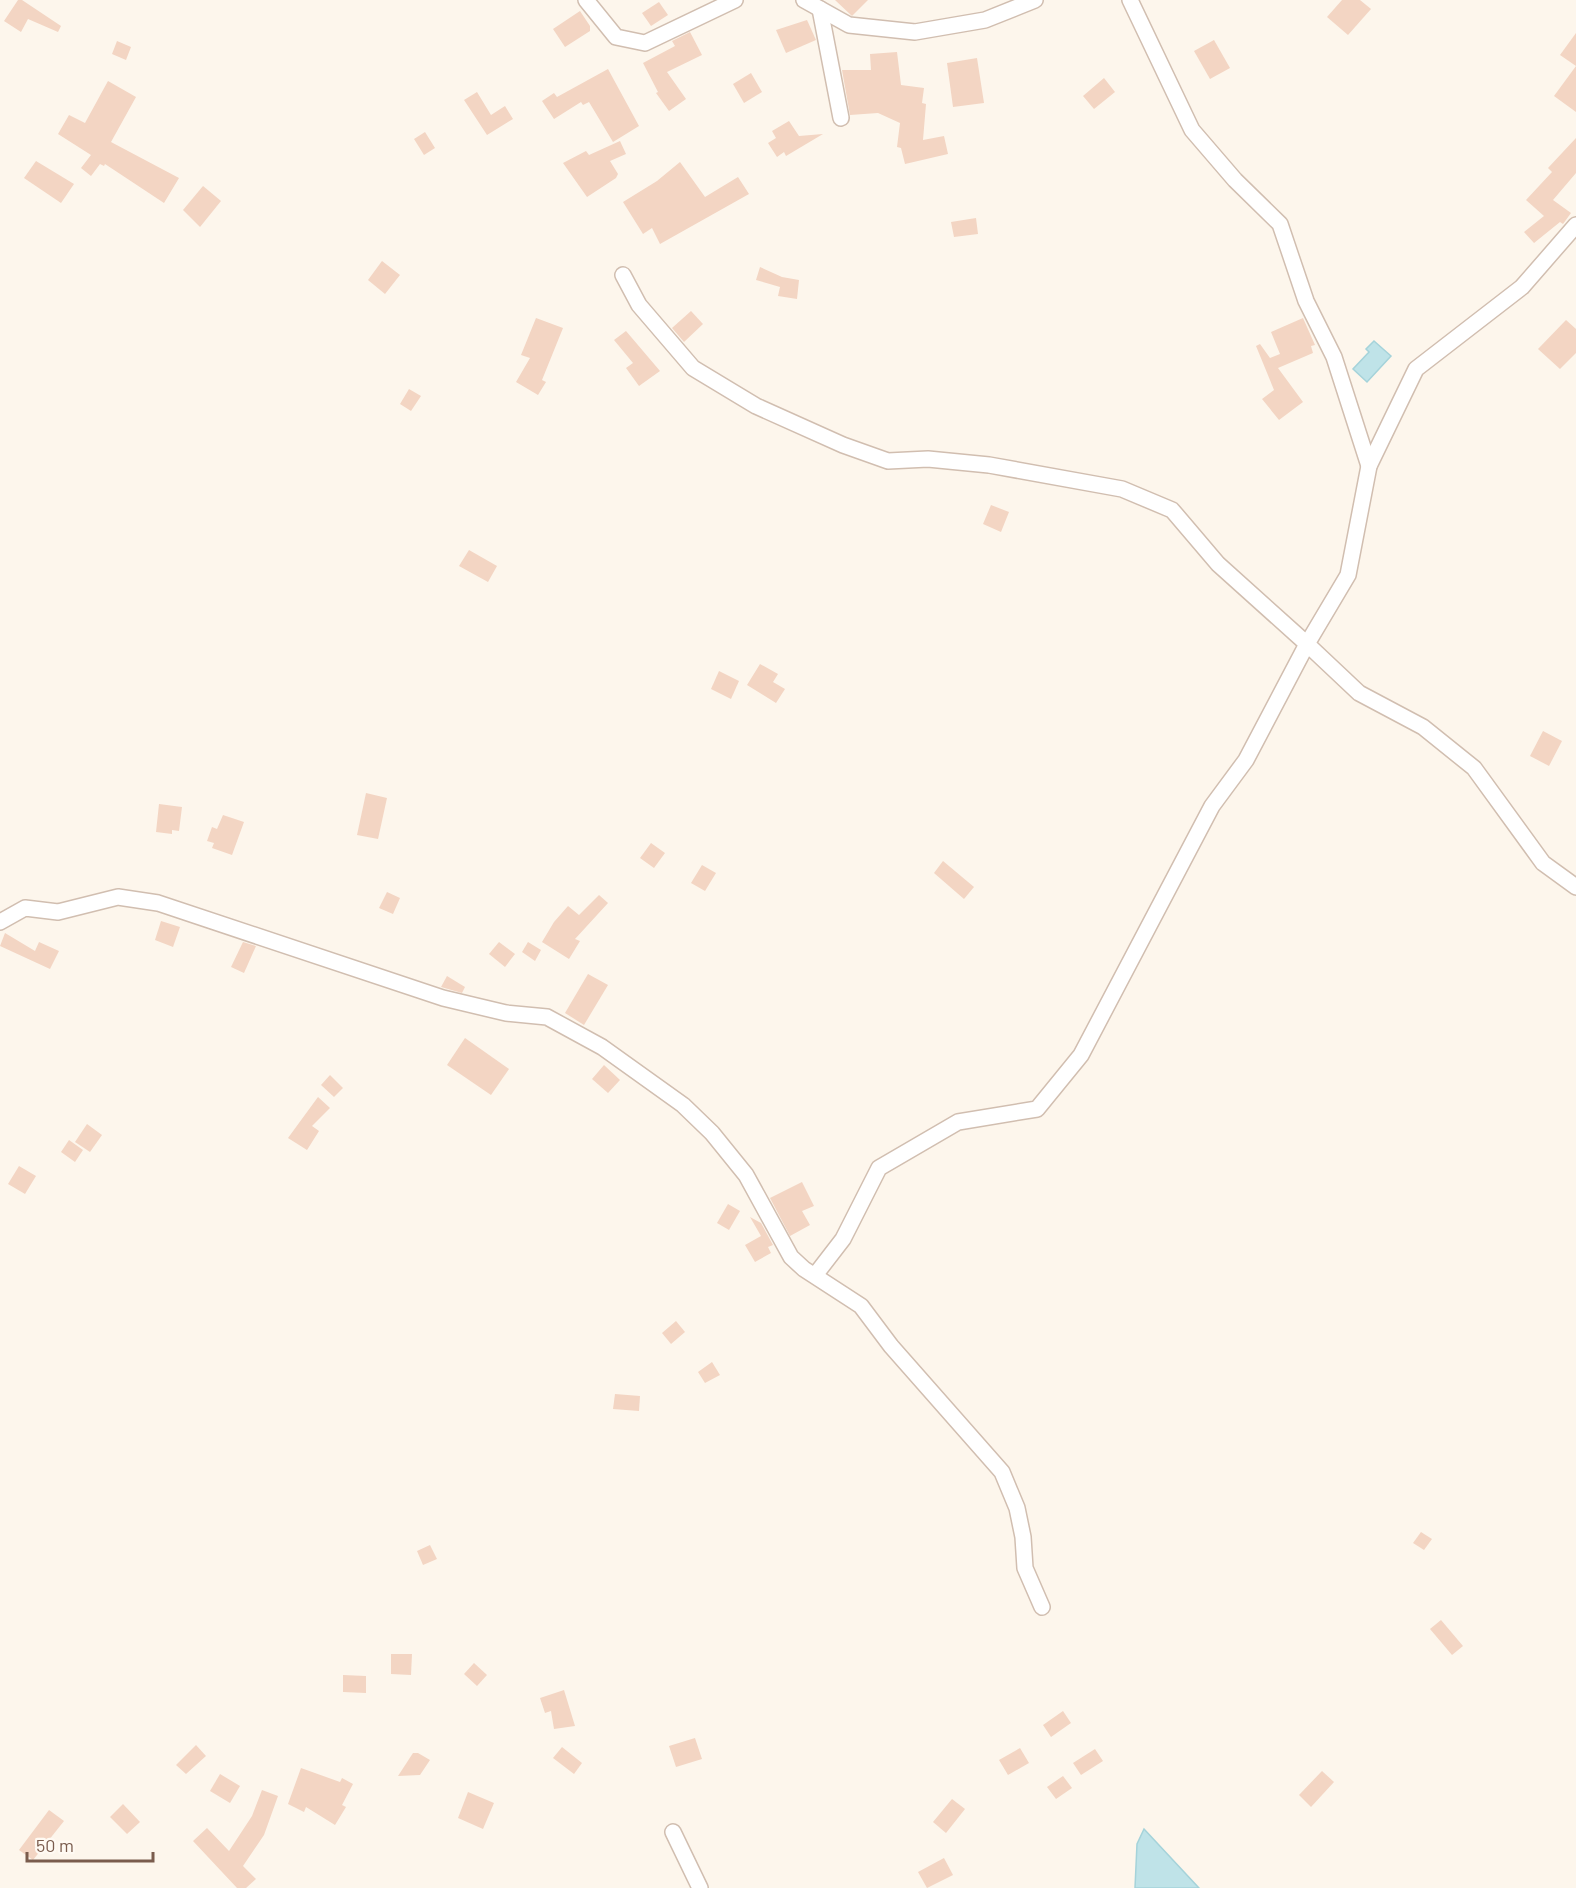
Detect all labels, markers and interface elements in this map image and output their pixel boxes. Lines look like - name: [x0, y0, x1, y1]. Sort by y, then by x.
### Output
- scale bar: [27, 1825, 153, 1863]
- text: 50 m: [36, 1834, 74, 1856]

